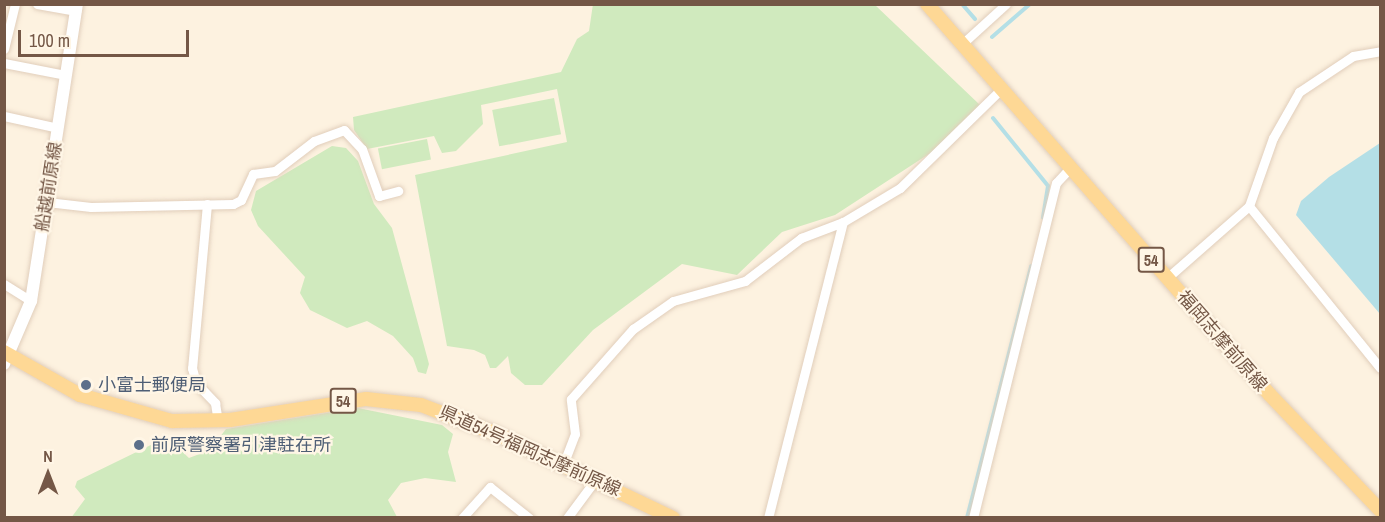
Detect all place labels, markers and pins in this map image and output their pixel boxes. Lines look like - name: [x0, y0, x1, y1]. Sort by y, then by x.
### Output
- place label: 小富士郵便局: [98, 374, 206, 396]
- marker: 小富士郵便局: [79, 378, 93, 392]
- place label: 前原警察署引津駐在所: [151, 434, 331, 456]
- marker: 前原警察署引津駐在所: [132, 438, 146, 452]

